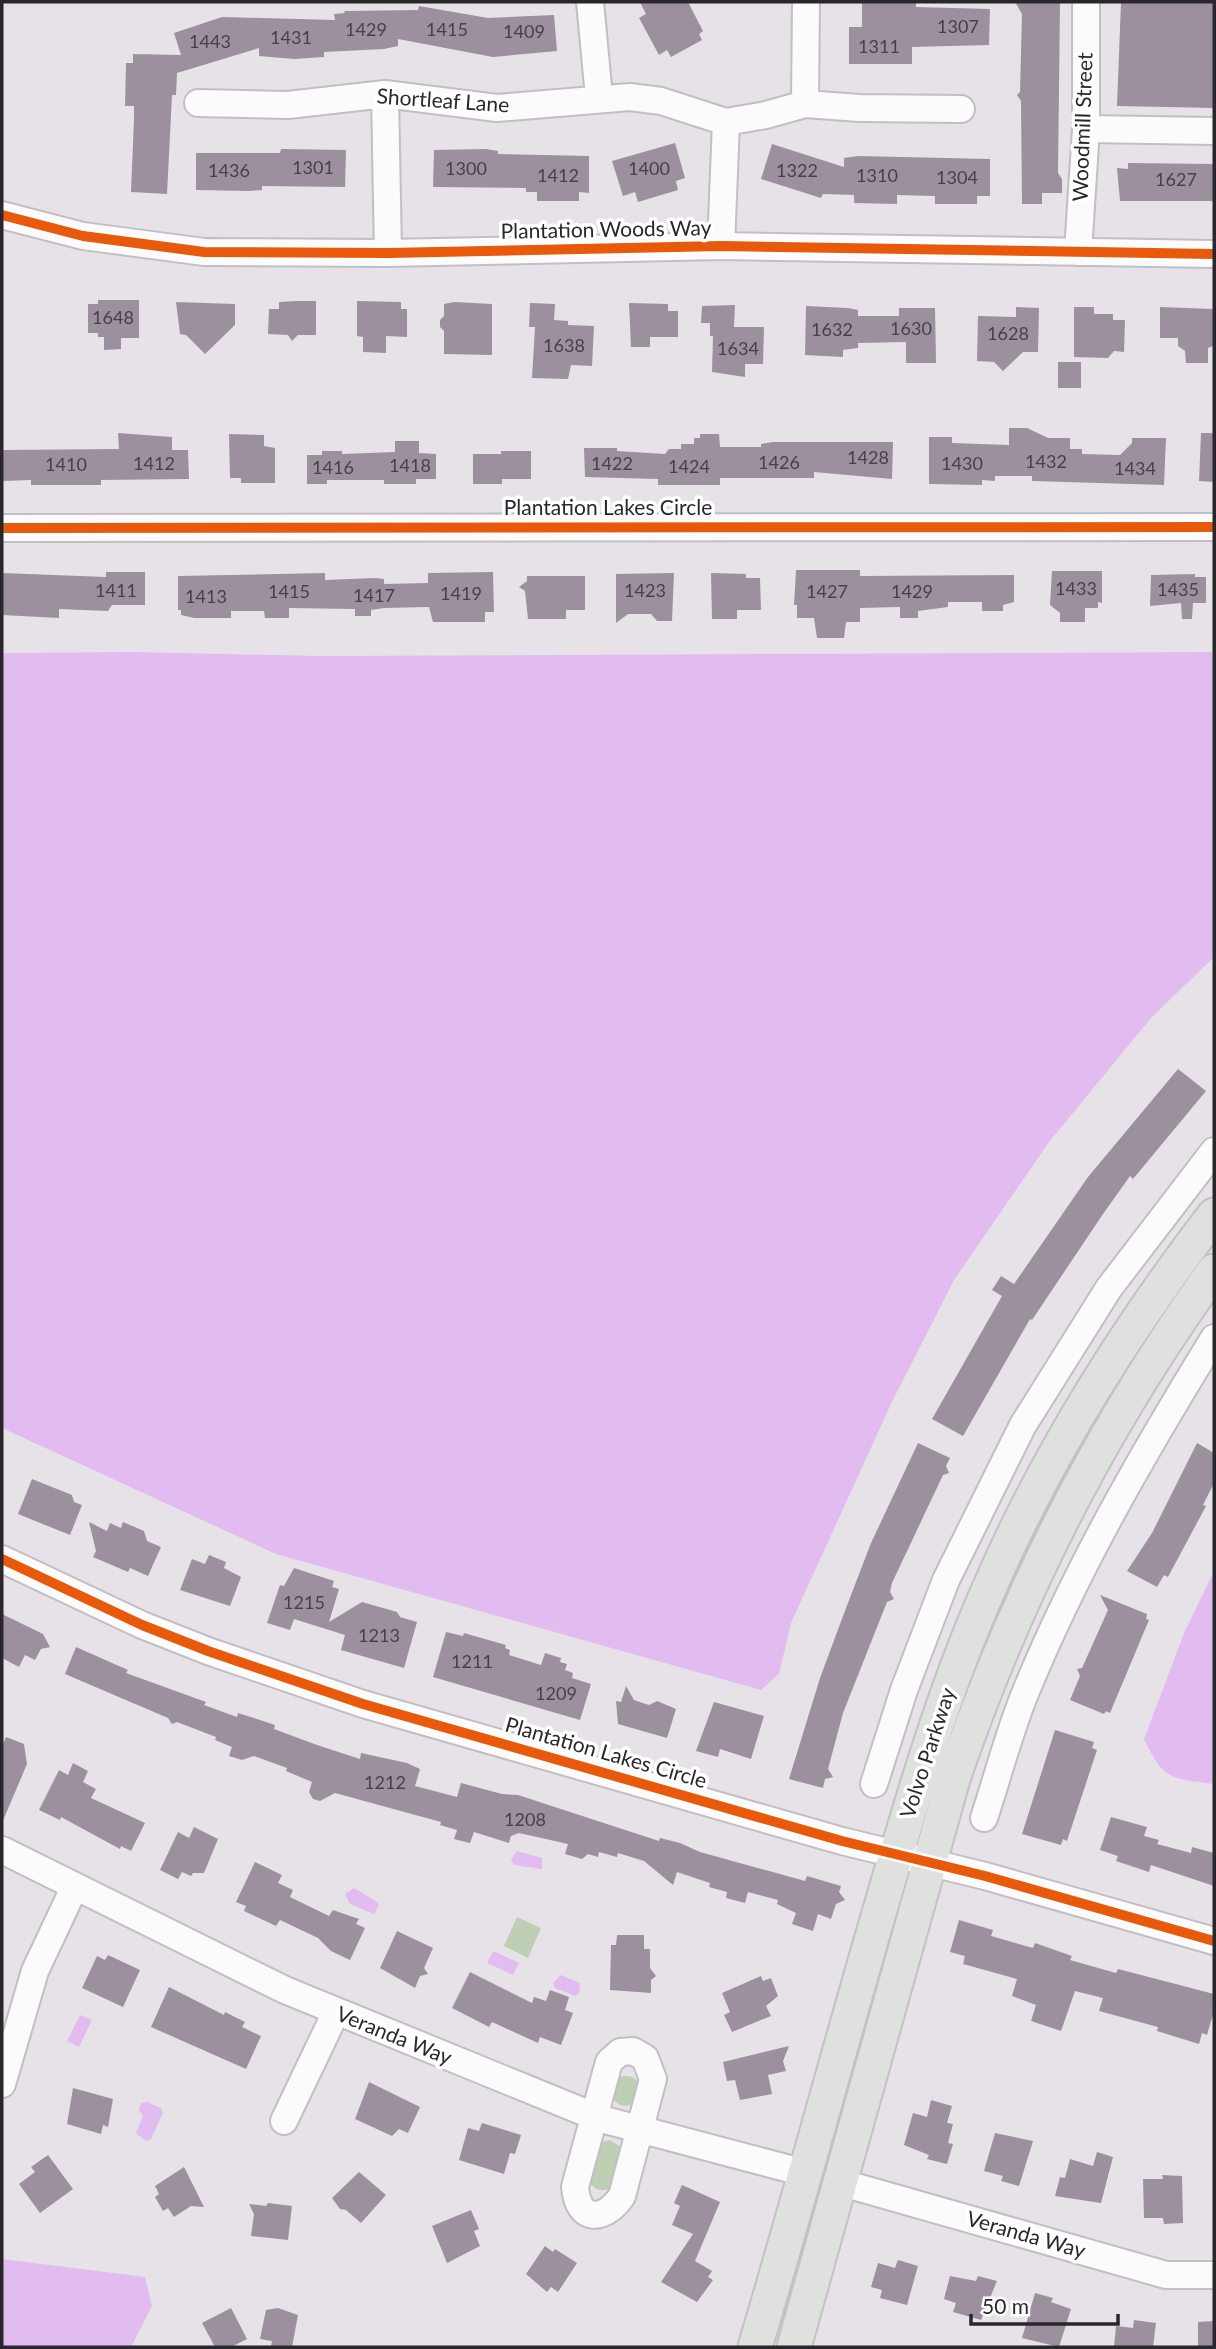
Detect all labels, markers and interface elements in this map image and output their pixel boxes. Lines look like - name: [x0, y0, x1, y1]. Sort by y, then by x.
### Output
- house number: 1307: [937, 15, 979, 37]
- house number: 1429: [345, 18, 387, 40]
- house number: 1415: [426, 18, 468, 40]
- house number: 1409: [503, 20, 545, 42]
- house number: 1431: [270, 26, 312, 48]
- house number: 1443: [189, 30, 231, 52]
- house number: 1311: [858, 35, 900, 57]
- street label: Woodmill Street: [1066, 52, 1097, 202]
- street label: Shortleaf Lane: [376, 82, 510, 117]
- house number: 1301: [292, 156, 334, 178]
- house number: 1300: [445, 157, 487, 179]
- house number: 1400: [628, 157, 670, 179]
- house number: 1436: [208, 159, 250, 181]
- house number: 1322: [776, 159, 818, 181]
- house number: 1412: [537, 164, 579, 186]
- house number: 1310: [856, 164, 898, 186]
- house number: 1304: [936, 166, 978, 188]
- house number: 1627: [1155, 168, 1197, 190]
- street label: Plantation Woods Way: [500, 214, 712, 243]
- house number: 1648: [92, 306, 134, 328]
- house number: 1630: [890, 317, 932, 339]
- house number: 1632: [811, 318, 853, 340]
- house number: 1628: [987, 322, 1029, 344]
- house number: 1638: [543, 334, 585, 356]
- house number: 1634: [717, 337, 759, 359]
- house number: 1428: [847, 446, 889, 468]
- house number: 1432: [1025, 450, 1067, 472]
- house number: 1426: [758, 451, 800, 473]
- house number: 1412: [133, 452, 175, 474]
- house number: 1422: [591, 452, 633, 474]
- house number: 1430: [941, 452, 983, 474]
- house number: 1410: [45, 453, 87, 475]
- house number: 1418: [389, 454, 431, 476]
- house number: 1424: [668, 455, 710, 477]
- house number: 1416: [312, 456, 354, 478]
- house number: 1434: [1114, 457, 1156, 479]
- street label: Plantation Lakes Circle: [504, 494, 712, 519]
- house number: 1433: [1055, 577, 1097, 599]
- house number: 1435: [1157, 578, 1199, 600]
- house number: 1411: [95, 579, 137, 601]
- house number: 1423: [624, 579, 666, 601]
- house number: 1415: [268, 580, 310, 602]
- house number: 1427: [806, 580, 848, 602]
- house number: 1429: [891, 580, 933, 602]
- house number: 1419: [440, 582, 482, 604]
- house number: 1417: [353, 584, 395, 606]
- house number: 1413: [185, 585, 227, 607]
- house number: 1215: [283, 1591, 325, 1613]
- house number: 1213: [358, 1624, 400, 1646]
- house number: 1211: [451, 1650, 493, 1672]
- house number: 1209: [535, 1682, 577, 1704]
- street label: Volvo Parkway: [894, 1684, 959, 1821]
- street label: Plantation Lakes Circle: [503, 1711, 710, 1792]
- house number: 1212: [364, 1771, 406, 1793]
- house number: 1208: [504, 1808, 546, 1830]
- street label: Veranda Way: [333, 2000, 456, 2069]
- street label: Veranda Way: [964, 2205, 1089, 2262]
- scale bar: [971, 2282, 1118, 2326]
- text: 50 m: [982, 2293, 1029, 2318]

